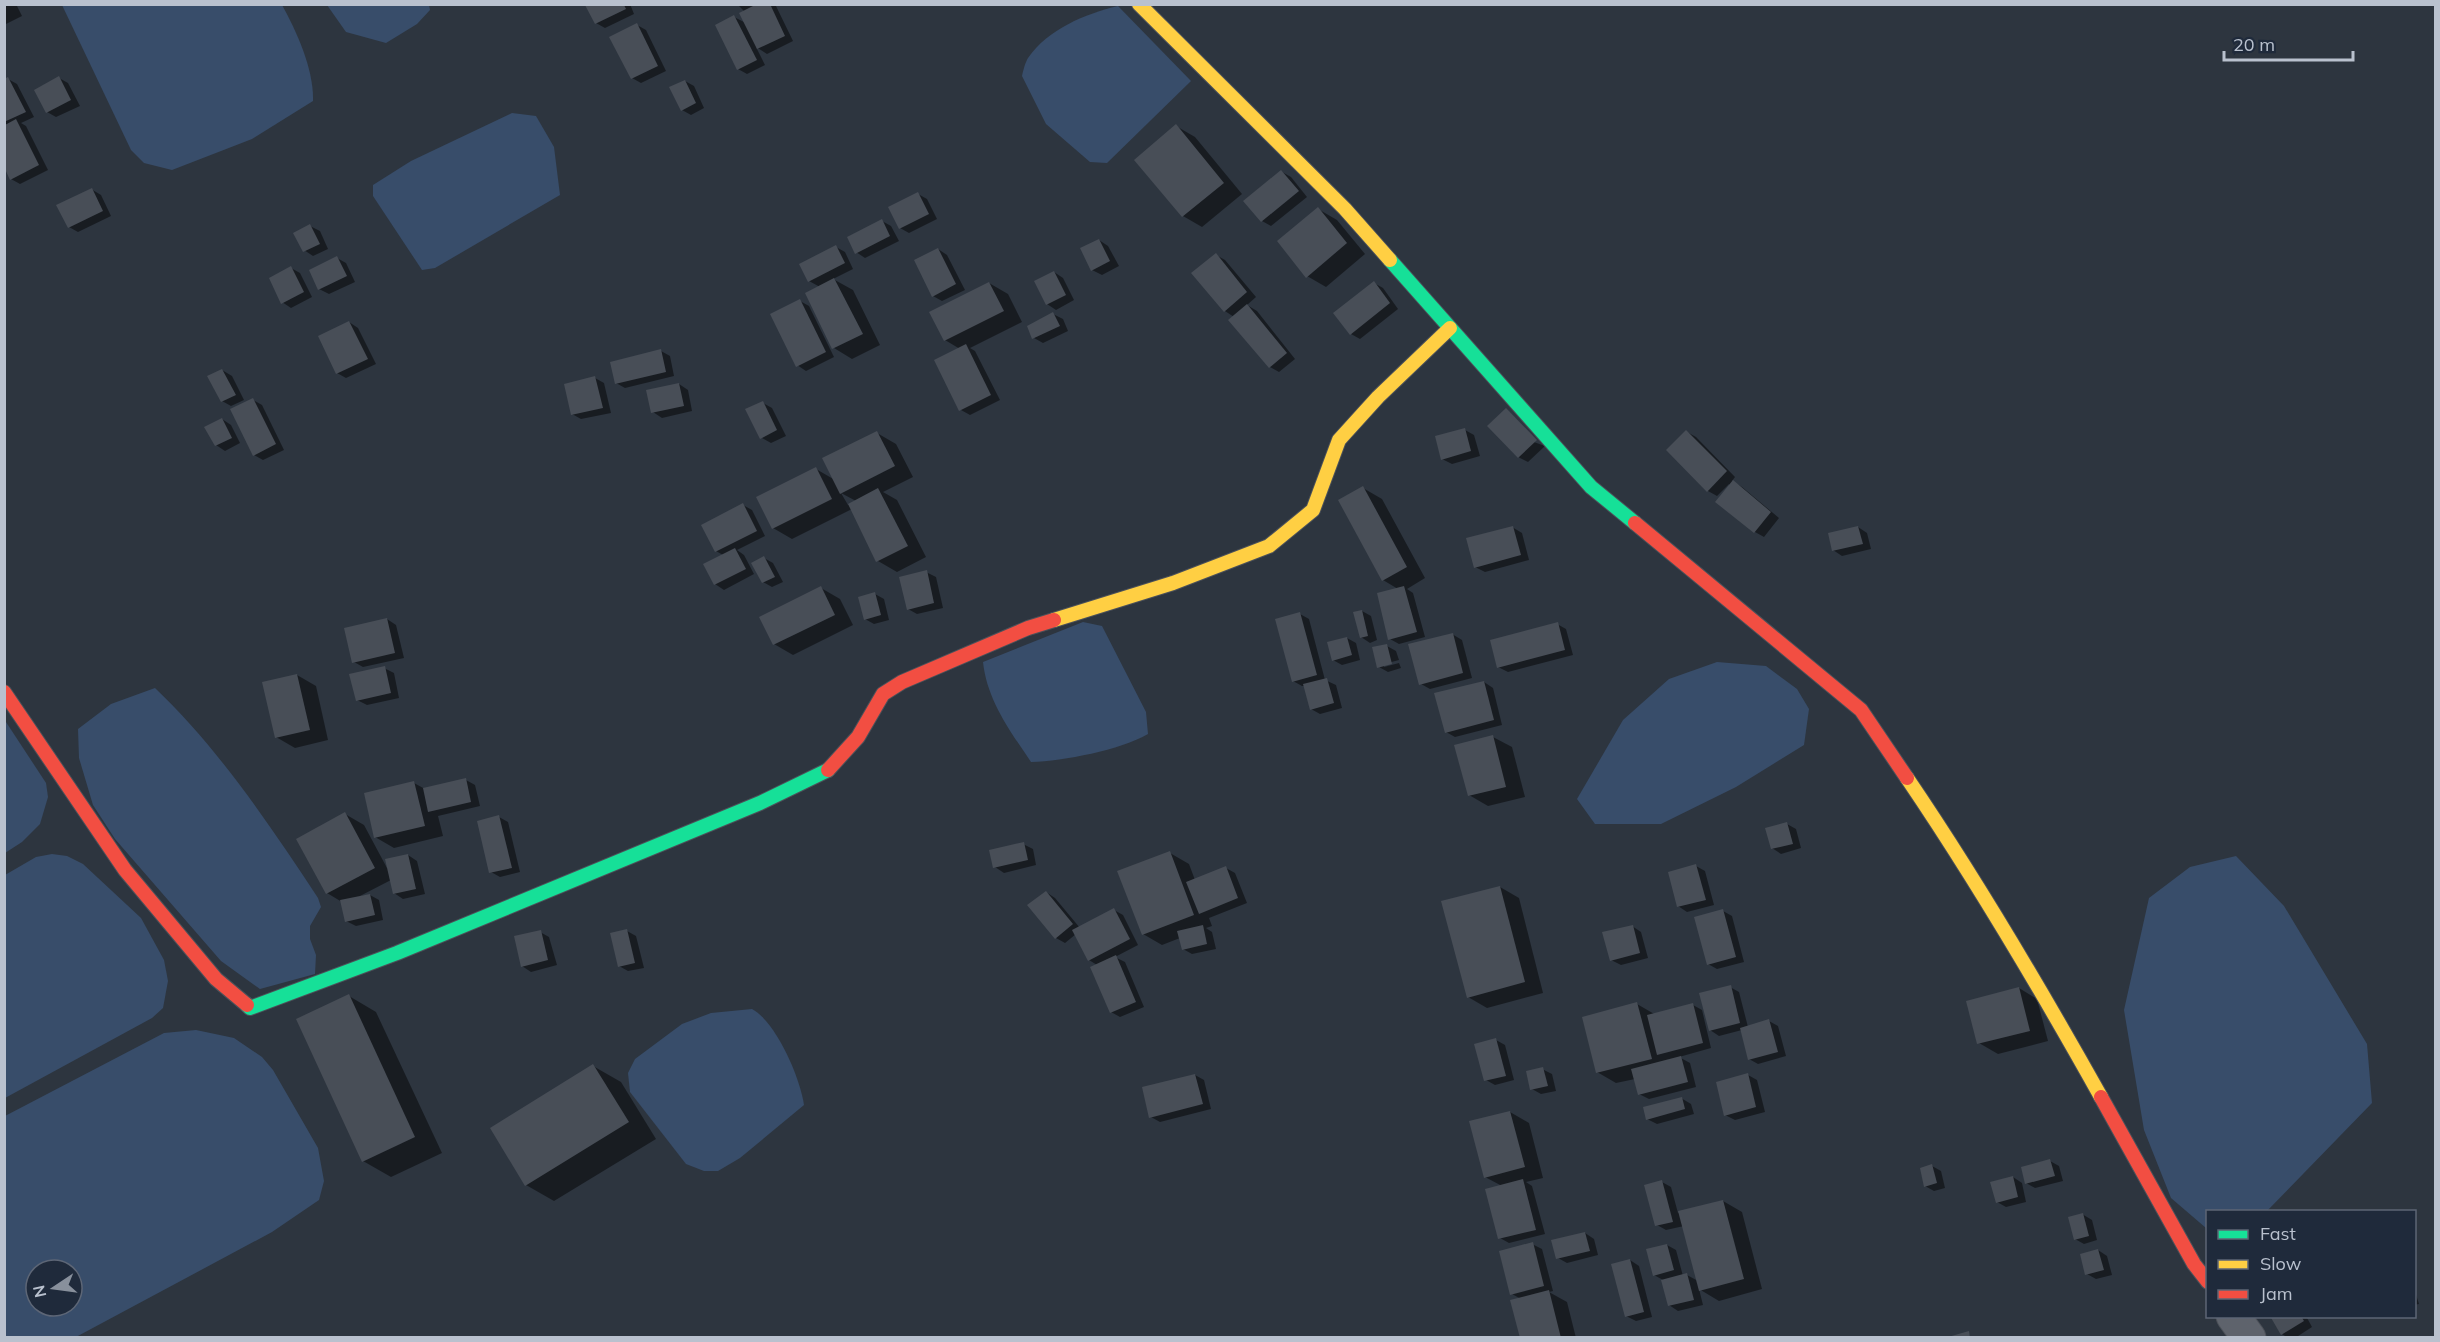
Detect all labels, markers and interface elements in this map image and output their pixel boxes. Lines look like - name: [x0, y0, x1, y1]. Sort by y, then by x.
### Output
- scale bar: [2224, 24, 2353, 62]
- text: 20 m: [2233, 33, 2275, 56]
- legend: [2206, 1210, 2416, 1318]
- text: Fast: [2260, 1222, 2296, 1245]
- text: Slow: [2260, 1252, 2302, 1275]
- north arrow: [24, 1258, 84, 1318]
- text: Jam: [2260, 1282, 2293, 1305]
- text: N: [28, 1283, 50, 1300]

